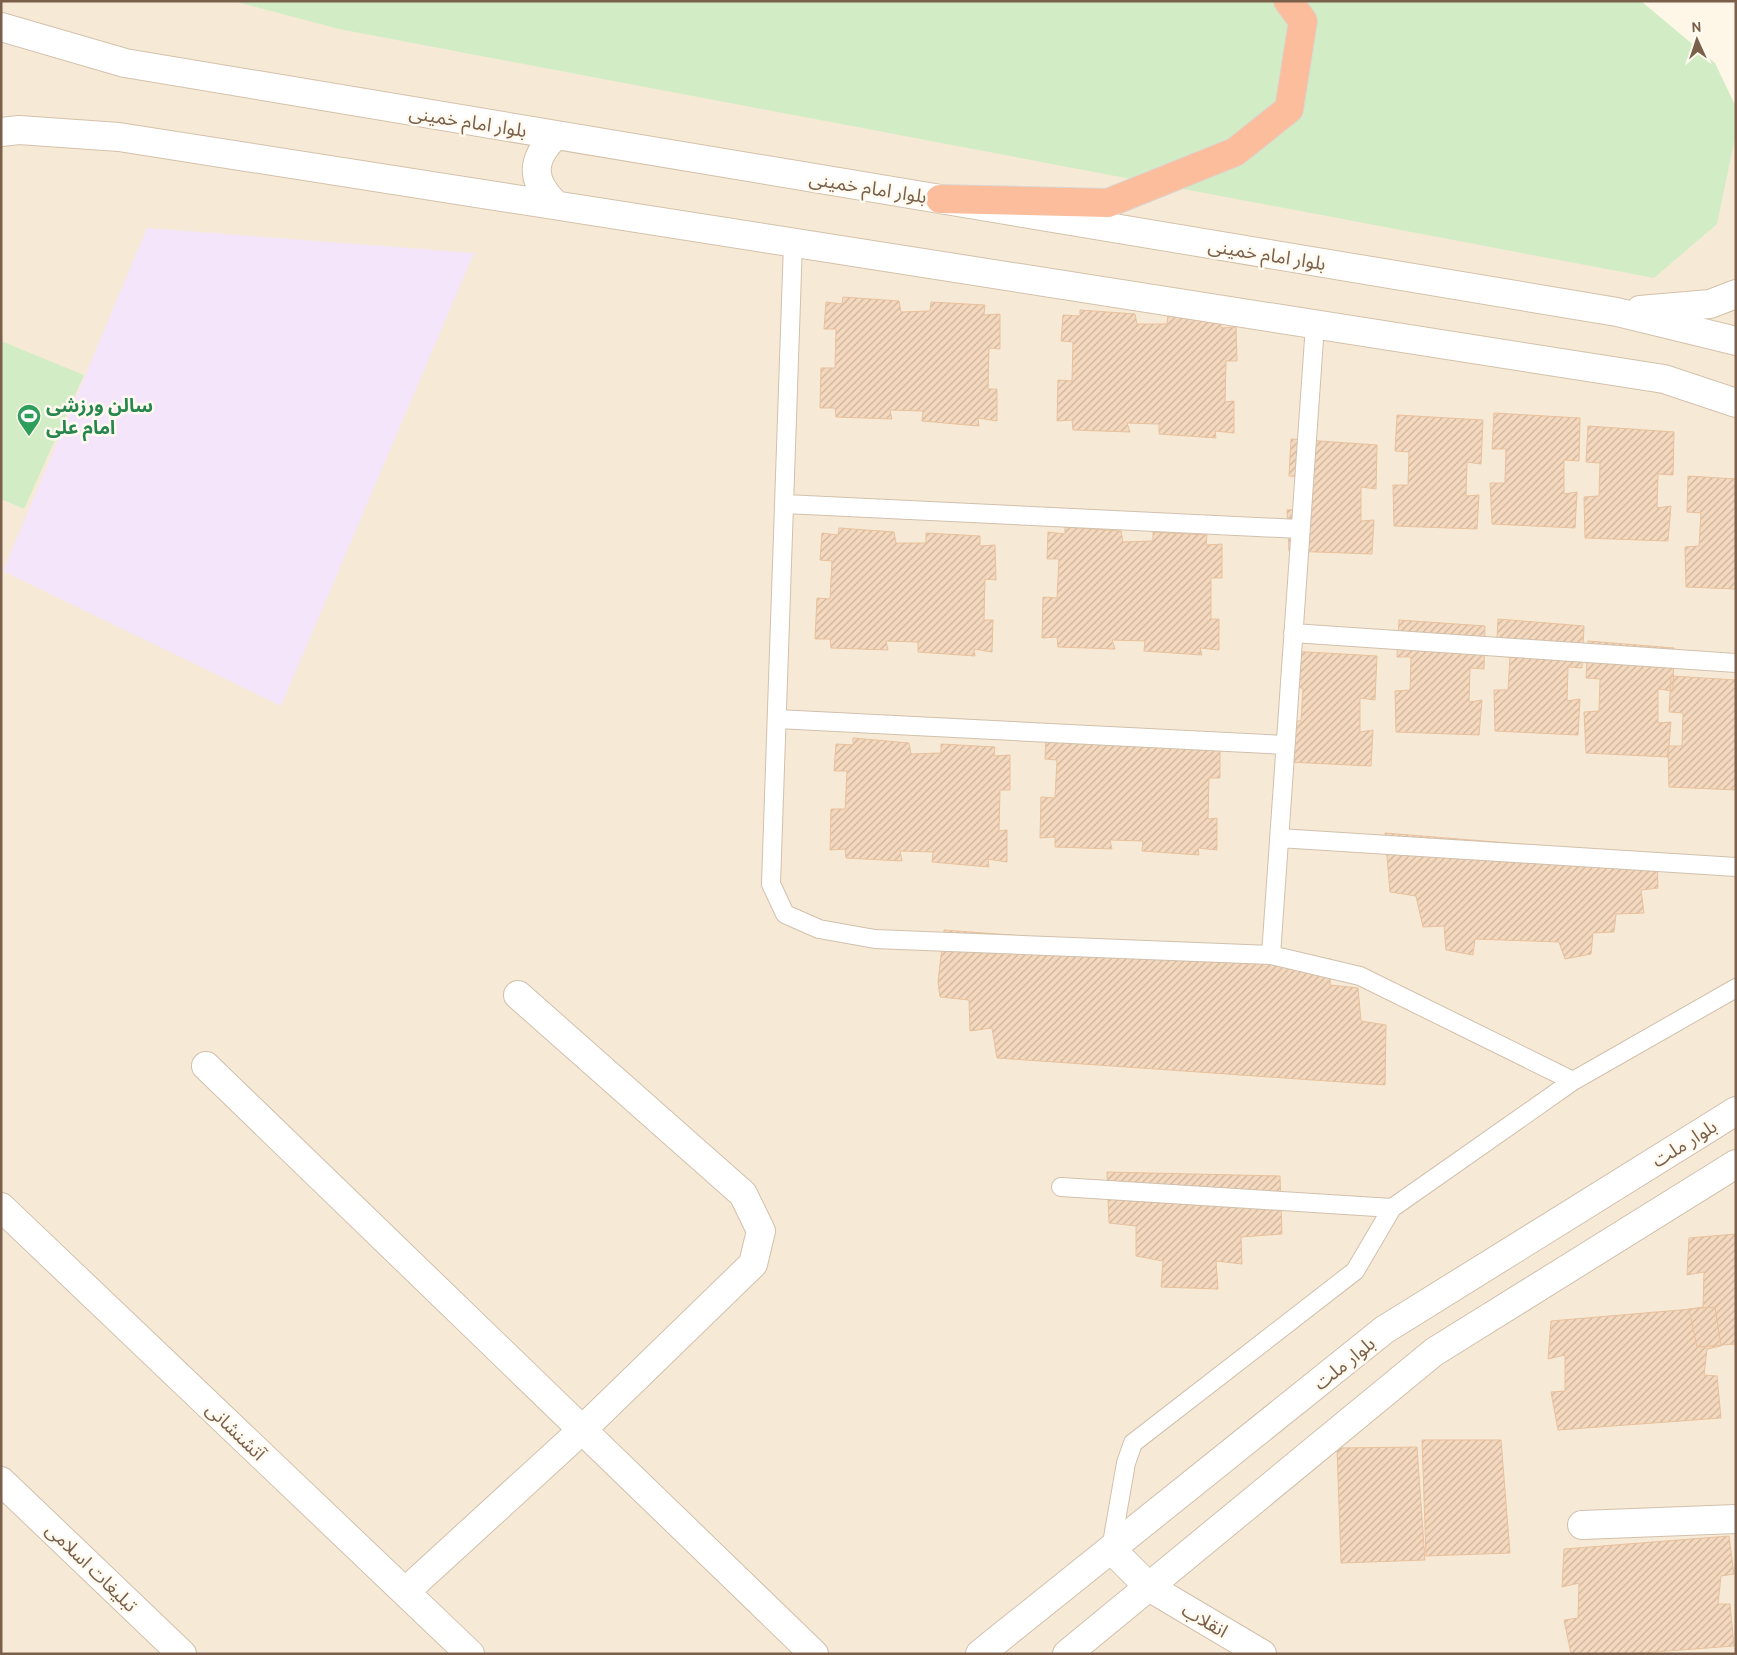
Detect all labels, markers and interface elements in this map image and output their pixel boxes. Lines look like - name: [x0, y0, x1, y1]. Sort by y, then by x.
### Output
- north arrow: [1672, 15, 1722, 65]
- text: N: [1691, 18, 1702, 36]
- street label: بلوار امام خمینی: [407, 101, 528, 145]
- street label: بلوار امام خمینی: [807, 167, 928, 211]
- street label: بلوار امام خمینی: [1206, 234, 1327, 278]
- place label: سالن ورزشی امام علی: [46, 394, 153, 442]
- sports icon: سالن ورزشی امام علی: [16, 403, 42, 437]
- street label: بلوار ملت: [1648, 1115, 1721, 1172]
- street label: بلوار ملت: [1309, 1332, 1380, 1395]
- street label: آتشنشانی: [201, 1398, 271, 1466]
- street label: تبلیغات اسلامی: [41, 1518, 142, 1617]
- street label: انقلاب: [1178, 1598, 1232, 1643]

